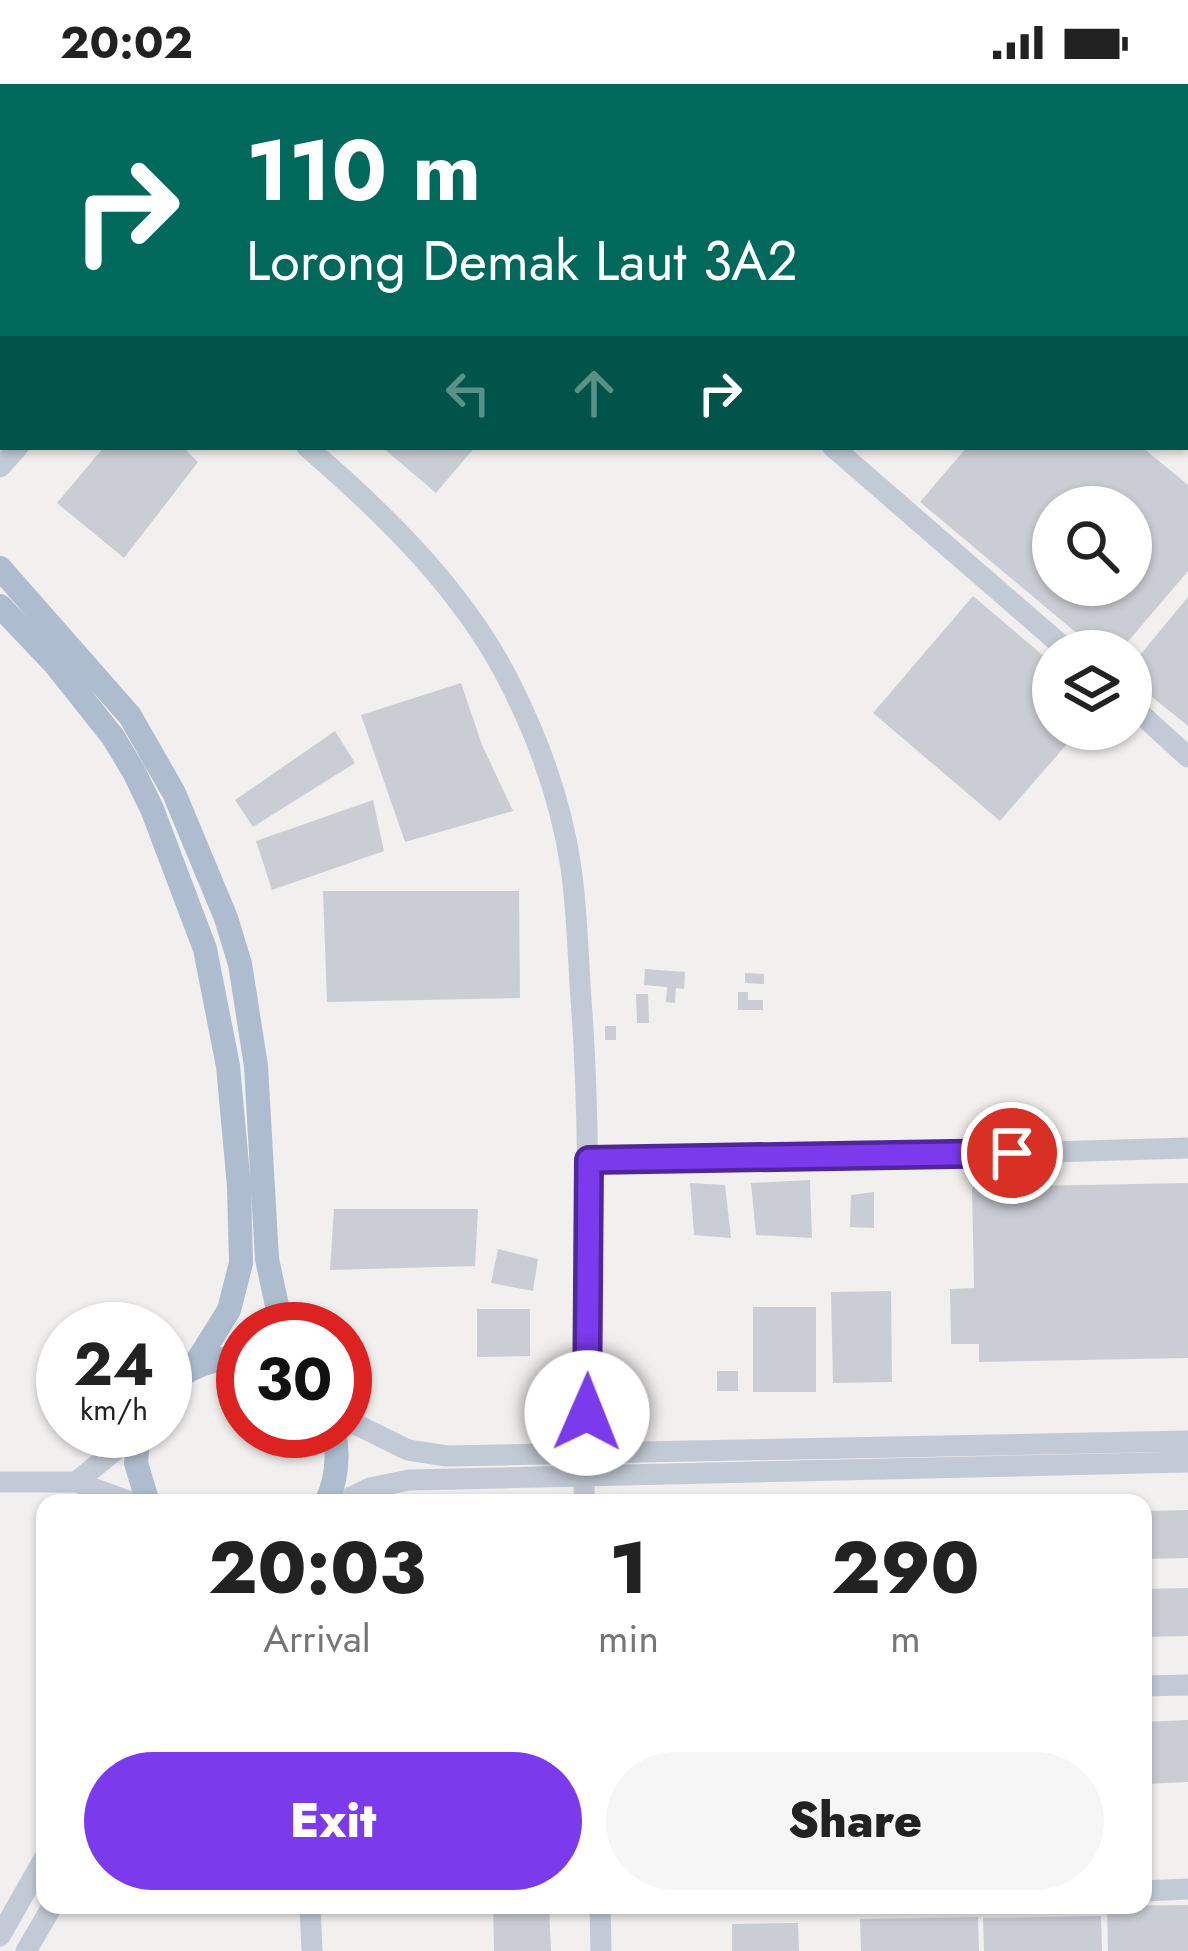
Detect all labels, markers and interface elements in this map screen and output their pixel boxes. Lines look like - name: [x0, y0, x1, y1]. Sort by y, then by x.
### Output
- text: 20:02: [60, 10, 193, 75]
- text: 110 m: [246, 110, 481, 232]
- icon: right: [48, 132, 204, 288]
- text: Lorong Demak Laut 3A2: [246, 222, 798, 300]
- icon: left: [435, 360, 501, 426]
- icon: ahead: [561, 360, 627, 426]
- icon: right: [687, 360, 753, 426]
- map controls: [1032, 486, 1152, 750]
- button: search: [1032, 486, 1152, 606]
- button: layers: [1032, 630, 1152, 750]
- pin: [961, 1102, 1063, 1204]
- icon: arrive: [979, 1120, 1045, 1186]
- speed limit sign: 30: [216, 1302, 372, 1458]
- text: 24: [73, 1321, 155, 1408]
- position arrow: [524, 1350, 650, 1476]
- text: km/h: [80, 1388, 148, 1431]
- text: 20:03: [208, 1516, 426, 1620]
- text: 1: [609, 1516, 647, 1620]
- text: 290: [831, 1516, 980, 1620]
- text: Arrival: [263, 1610, 371, 1667]
- text: min: [598, 1610, 659, 1667]
- text: m: [890, 1610, 921, 1667]
- button: Exit: [84, 1752, 582, 1890]
- button: Share: [606, 1752, 1104, 1890]

